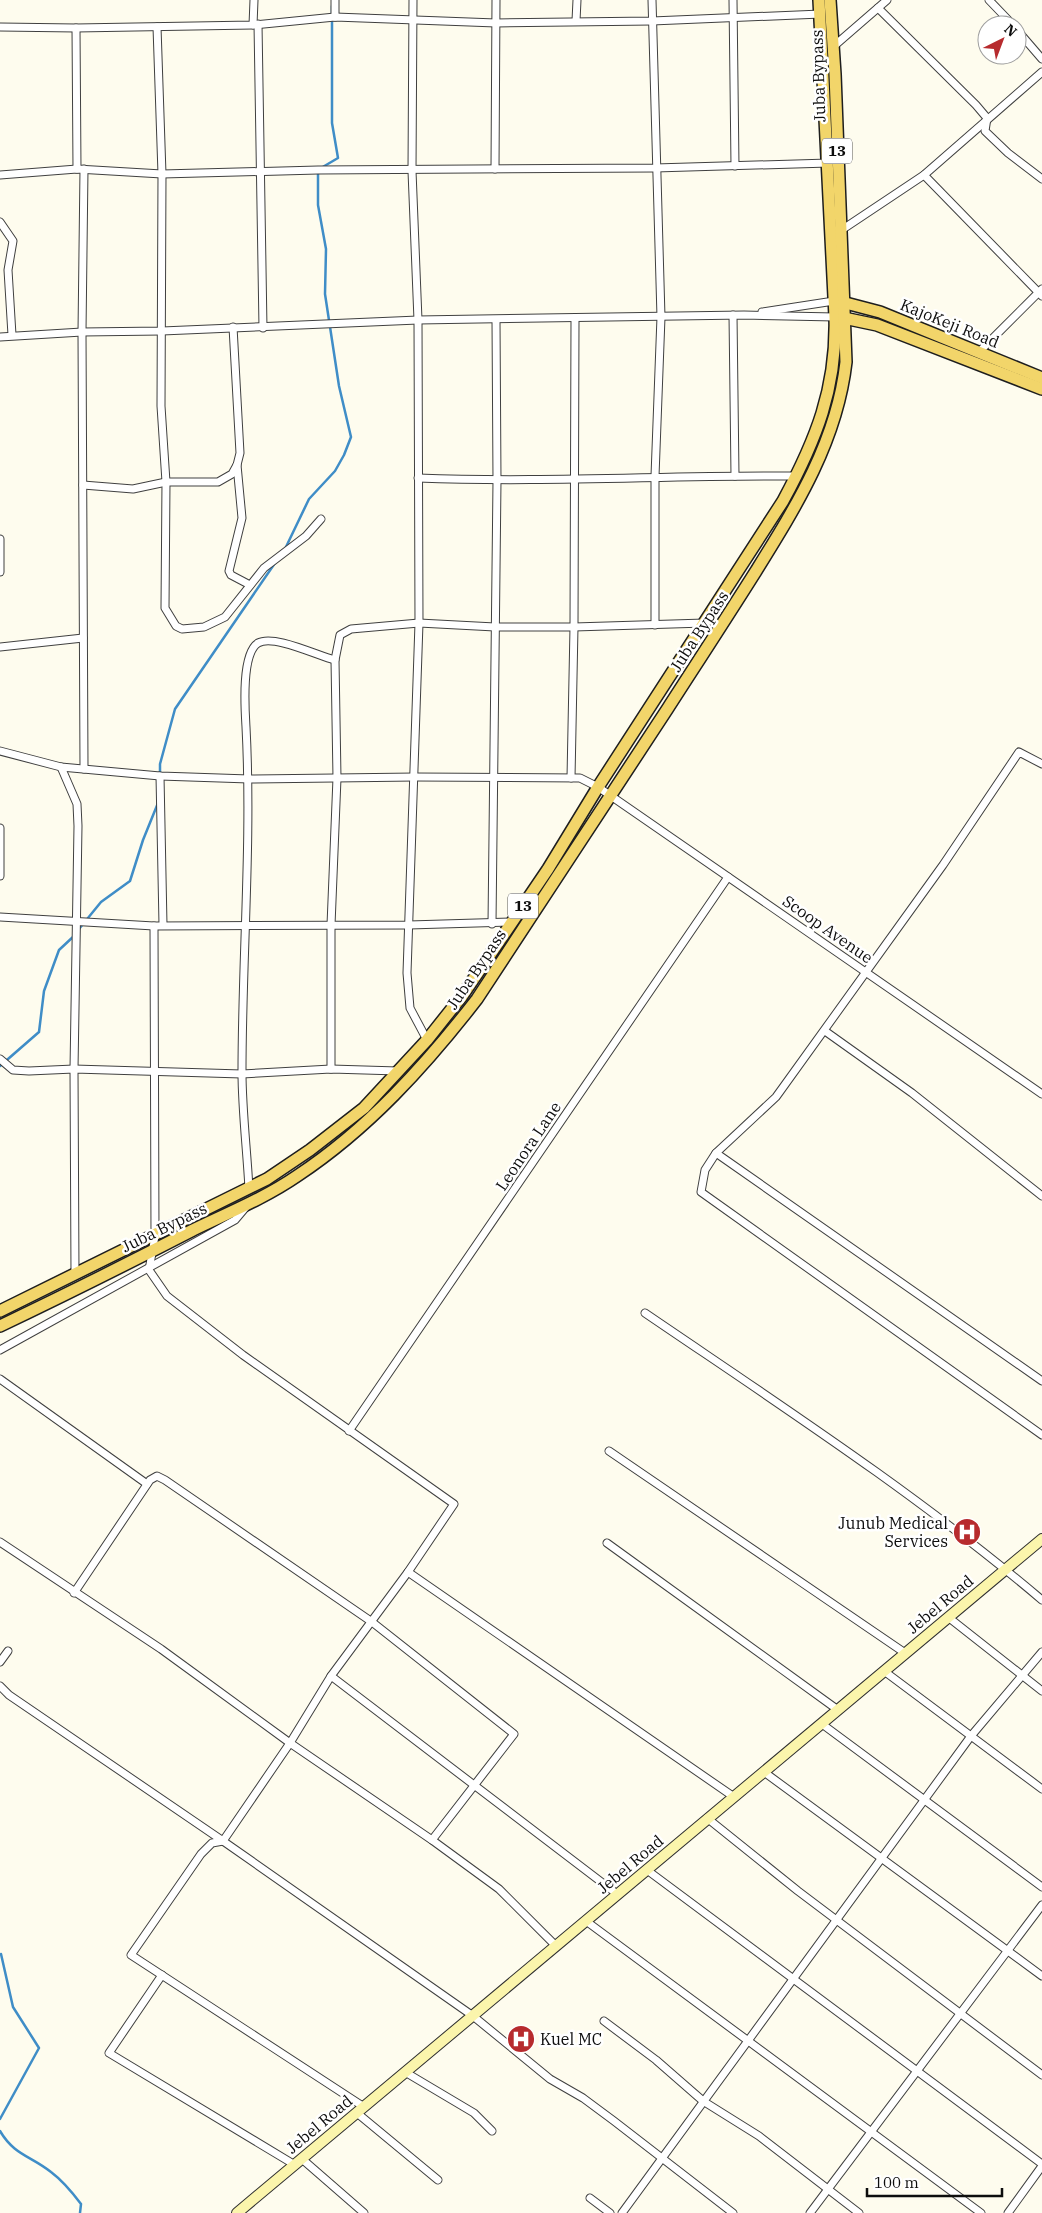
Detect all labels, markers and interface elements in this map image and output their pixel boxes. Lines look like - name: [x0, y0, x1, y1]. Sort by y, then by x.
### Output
- north arrow: [977, 15, 1027, 65]
- text: N: [1001, 20, 1021, 41]
- street label: Juba Bypass: [806, 29, 830, 123]
- road number: 13: [822, 138, 852, 164]
- street label: KajoKeji Road: [898, 294, 1003, 352]
- street label: Juba Bypass: [665, 587, 733, 675]
- street label: Scoop Avenue: [779, 891, 877, 967]
- road number: 13: [508, 894, 538, 918]
- street label: Juba Bypass: [442, 925, 510, 1013]
- street label: Leonora Lane: [491, 1098, 565, 1194]
- street label: Juba Bypass: [118, 1198, 210, 1256]
- place label: Junub Medical Services: [838, 1513, 948, 1551]
- hospital icon: Junub Medical Services: [952, 1517, 982, 1547]
- street label: Jebel Road: [903, 1570, 978, 1638]
- street label: Jebel Road: [593, 1830, 668, 1898]
- hospital icon: Kuel MC: [506, 2024, 536, 2054]
- place label: Kuel MC: [540, 2029, 602, 2049]
- street label: Jebel Road: [282, 2090, 357, 2158]
- scale bar: [867, 2166, 1002, 2198]
- text: 100 m: [874, 2173, 919, 2192]

